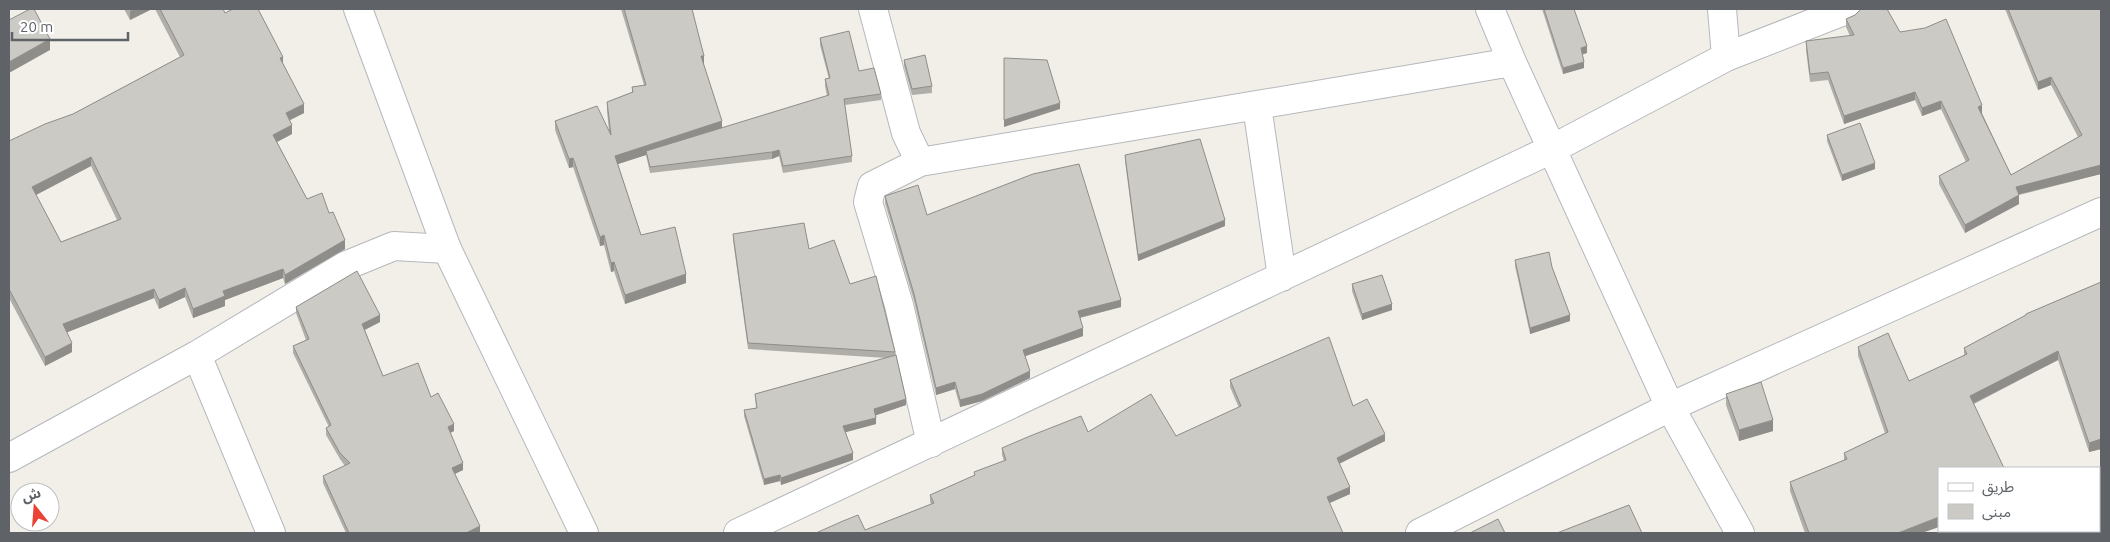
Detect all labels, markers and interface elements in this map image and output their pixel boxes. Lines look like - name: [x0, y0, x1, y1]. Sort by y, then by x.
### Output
- scale bar: [12, 10, 129, 42]
- text: 20 m: [20, 18, 53, 35]
- legend: [1938, 467, 2100, 532]
- text: طريق: [1982, 478, 2014, 497]
- north arrow: [10, 482, 60, 532]
- text: ش: [20, 484, 43, 505]
- text: مبنى: [1982, 503, 2011, 521]

